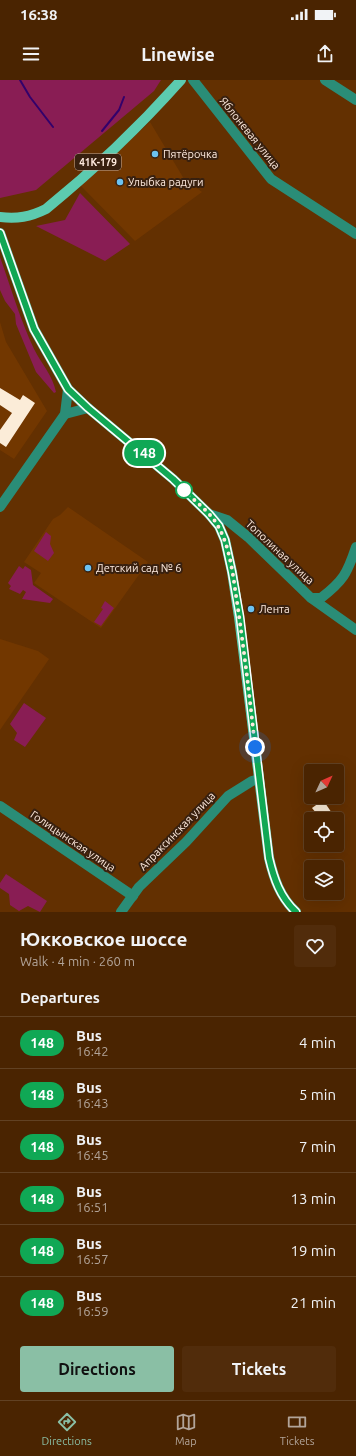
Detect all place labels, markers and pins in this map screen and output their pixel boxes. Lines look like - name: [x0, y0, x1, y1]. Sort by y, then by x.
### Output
- place label: Пятёрочка: [163, 148, 217, 160]
- marker: Пятёрочка: [150, 149, 160, 159]
- place label: Улыбка радуги: [128, 176, 204, 188]
- marker: Улыбка радуги: [115, 177, 125, 187]
- unlabelled marker: [175, 481, 193, 499]
- place label: Детский сад № 6: [96, 562, 182, 574]
- marker: Детский сад № 6: [83, 563, 93, 573]
- place label: Лента: [259, 603, 290, 615]
- marker: Лента: [246, 604, 256, 614]

